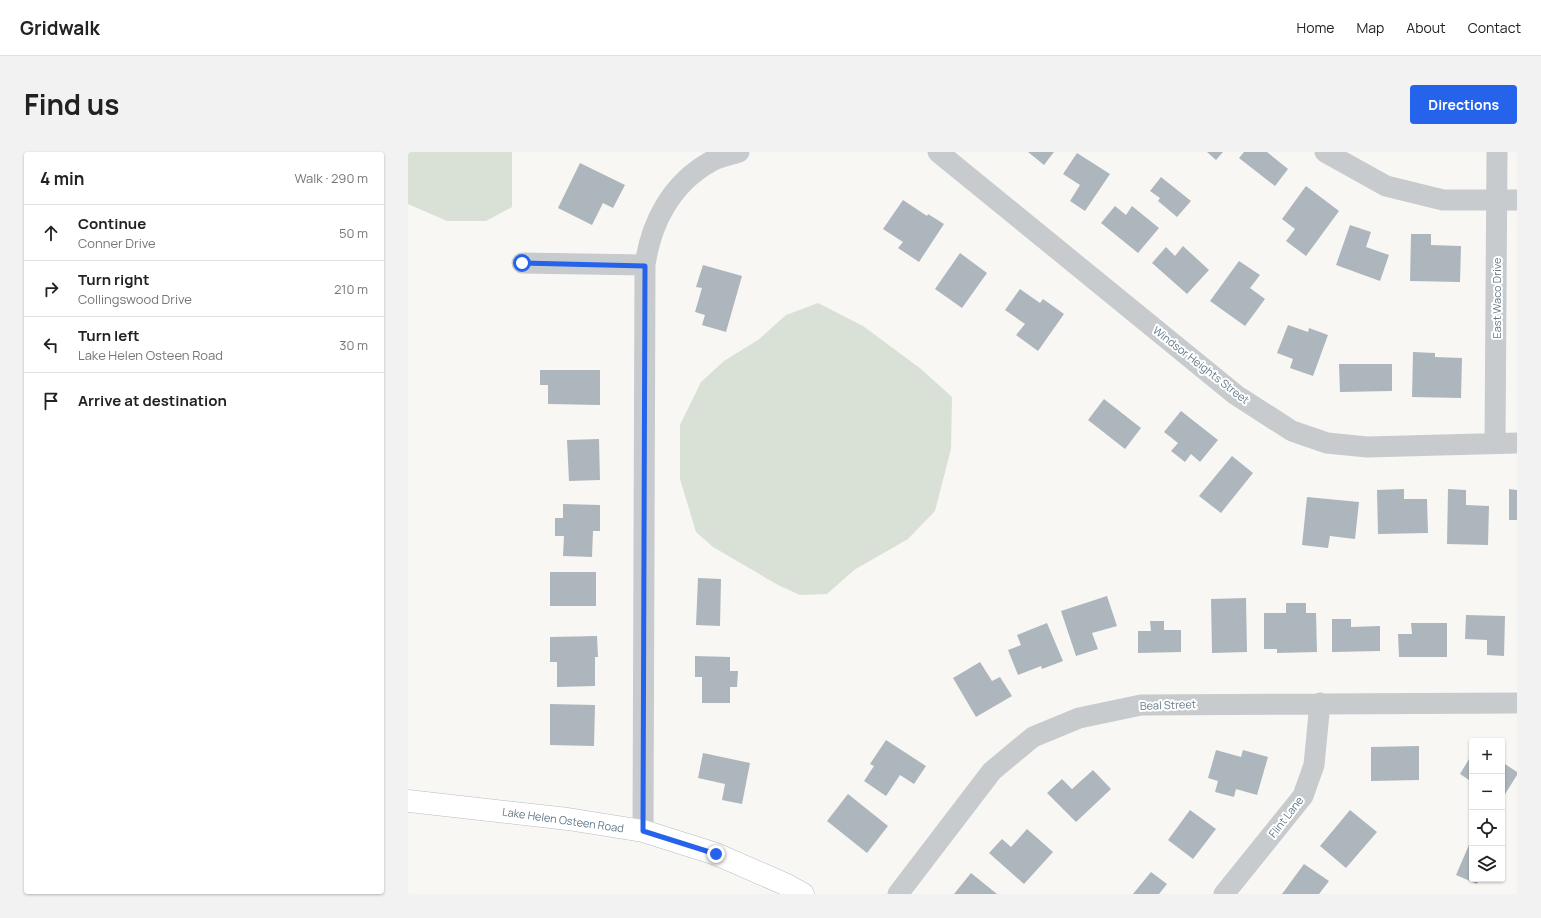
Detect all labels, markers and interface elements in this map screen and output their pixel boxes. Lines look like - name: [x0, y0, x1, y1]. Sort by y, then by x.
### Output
- text: Gridwalk: [20, 15, 100, 41]
- text: Home: [1297, 18, 1334, 37]
- text: Map: [1356, 18, 1384, 37]
- text: About: [1406, 18, 1446, 37]
- text: Contact: [1468, 18, 1521, 37]
- text: Find us: [24, 85, 119, 123]
- button: Directions: [1410, 85, 1517, 124]
- text: 4 min: [40, 167, 84, 190]
- text: Walk · 290 m: [295, 169, 368, 187]
- text: Continue: [78, 213, 146, 234]
- icon: ahead: [40, 222, 62, 244]
- text: 50 m: [339, 224, 368, 242]
- text: Conner Drive: [78, 234, 156, 252]
- route start: [513, 254, 531, 272]
- street label: East Waco Drive: [1489, 257, 1504, 339]
- text: Turn right: [78, 269, 149, 290]
- icon: right: [40, 278, 62, 300]
- text: 210 m: [334, 280, 368, 298]
- text: Collingswood Drive: [78, 290, 192, 308]
- street label: Windsor Heights Street: [1150, 322, 1253, 407]
- text: Turn left: [78, 325, 140, 346]
- icon: left: [40, 334, 62, 356]
- text: 30 m: [339, 336, 368, 354]
- text: Lake Helen Osteen Road: [78, 346, 223, 364]
- icon: arrive: [40, 390, 62, 412]
- text: Arrive at destination: [78, 390, 227, 411]
- street label: Beal Street: [1140, 696, 1196, 713]
- map controls: [1469, 738, 1505, 882]
- button: +: [1469, 738, 1505, 774]
- button: −: [1469, 774, 1505, 810]
- street label: Flint Lane: [1265, 793, 1307, 840]
- street label: Lake Helen Osteen Road: [501, 804, 625, 835]
- button: locate: [1469, 810, 1505, 846]
- route end: [707, 845, 725, 863]
- button: layers: [1469, 846, 1505, 882]

